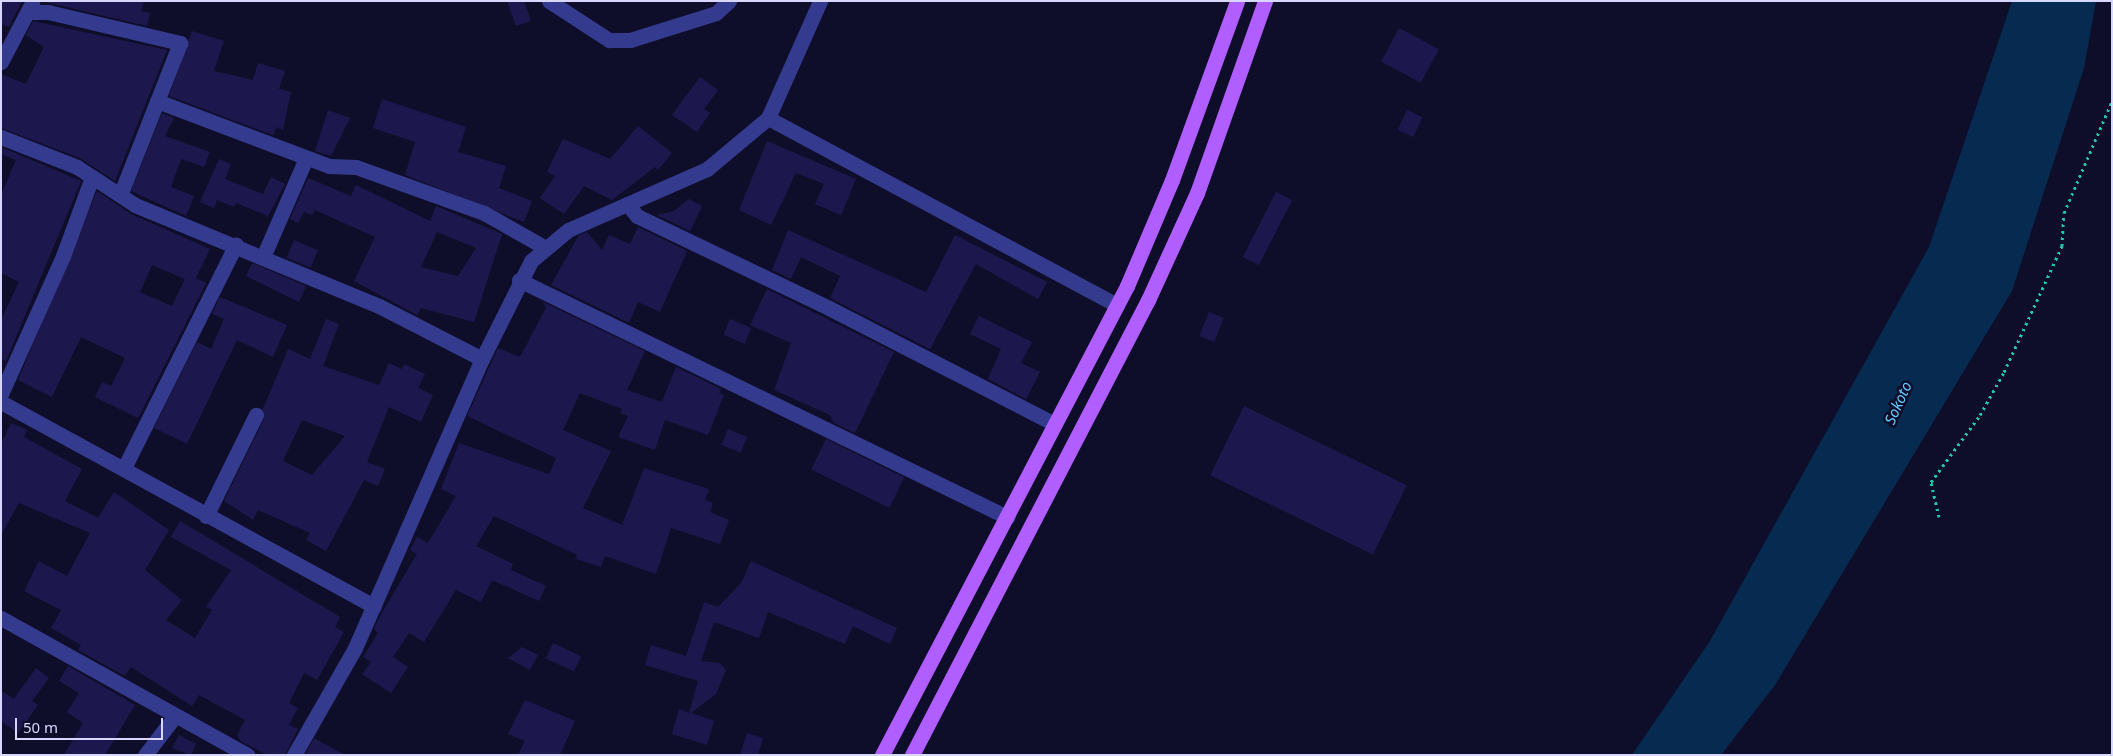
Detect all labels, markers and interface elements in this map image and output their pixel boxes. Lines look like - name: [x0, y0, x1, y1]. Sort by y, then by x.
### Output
- water label: Sokoto: [1881, 379, 1915, 427]
- scale bar: [18, 708, 165, 740]
- text: 50 m: [23, 717, 58, 737]

